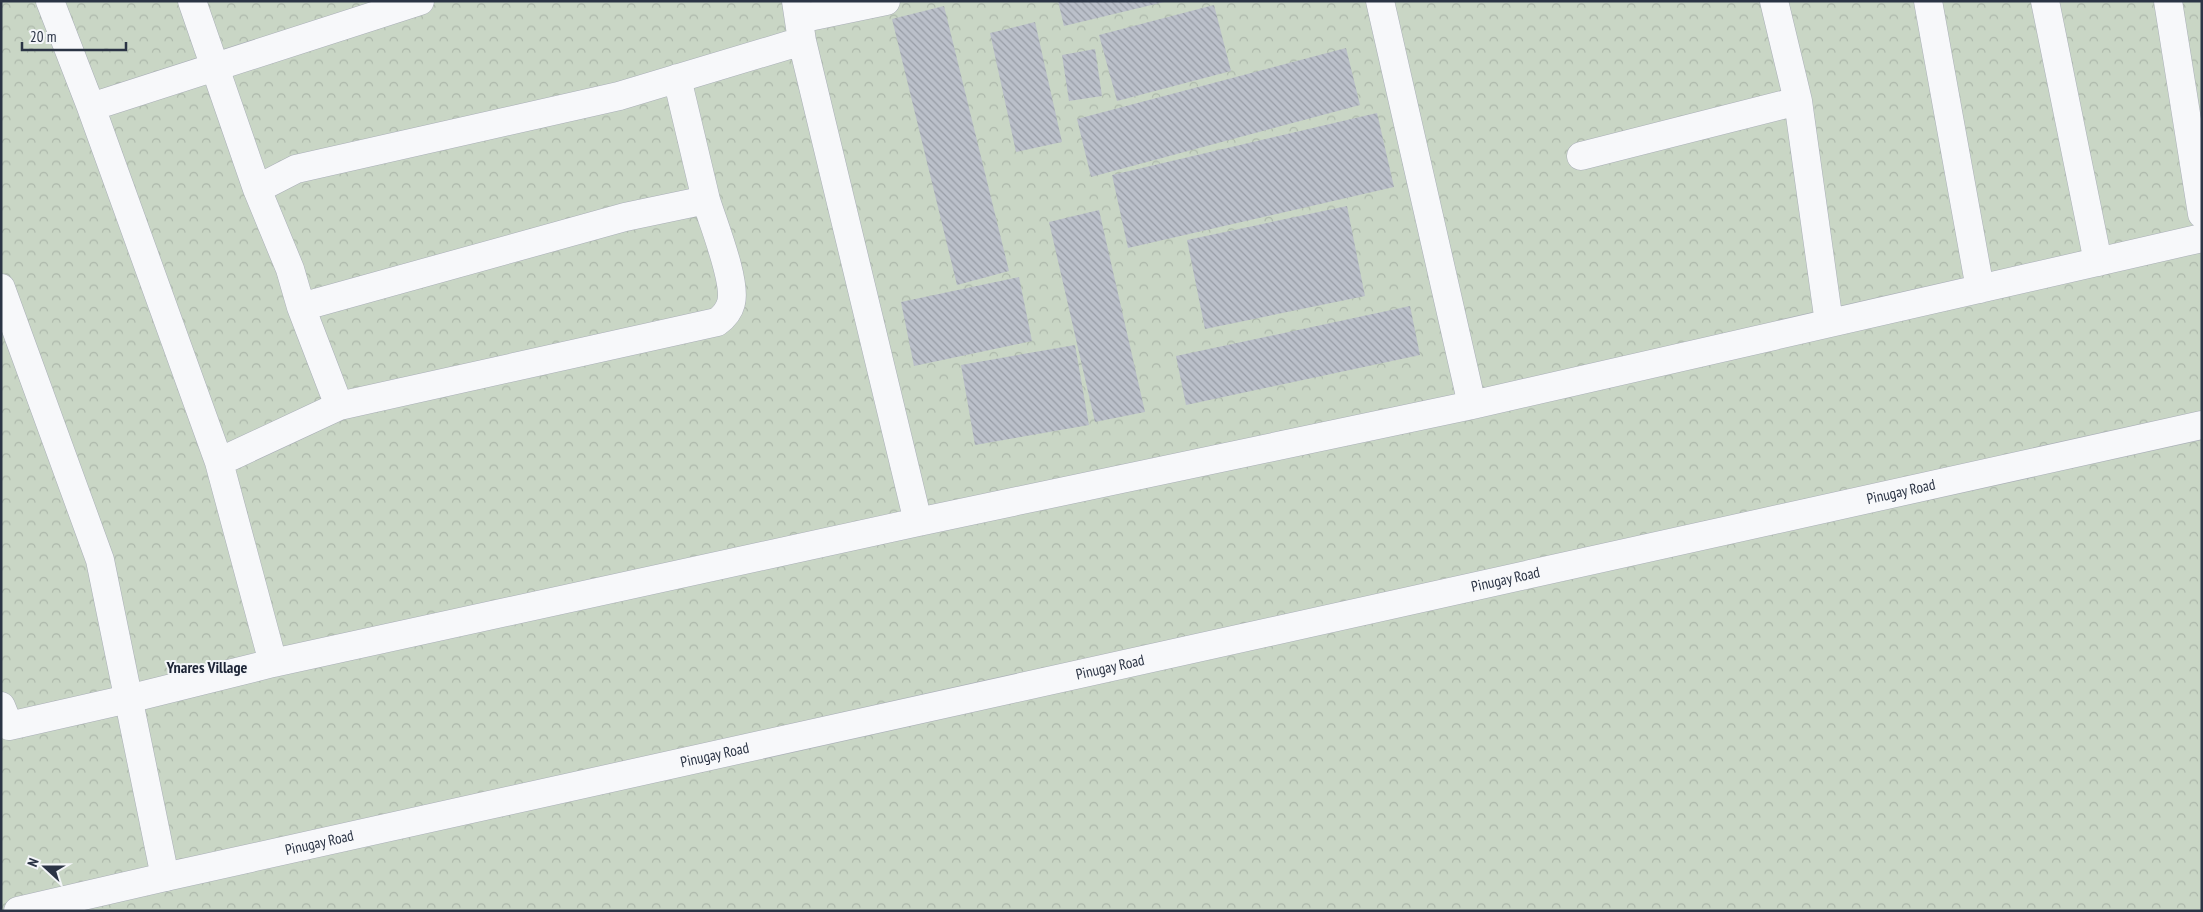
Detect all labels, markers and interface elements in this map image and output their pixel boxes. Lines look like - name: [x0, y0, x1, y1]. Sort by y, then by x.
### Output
- scale bar: [22, 20, 126, 52]
- text: 20 m: [30, 27, 56, 46]
- street label: Pinugay Road: [1865, 475, 1937, 508]
- street label: Pinugay Road: [1469, 562, 1541, 596]
- street label: Pinugay Road: [1074, 650, 1146, 684]
- district label: Ynares Village: [166, 657, 248, 677]
- street label: Pinugay Road: [679, 738, 751, 771]
- street label: Pinugay Road: [283, 825, 355, 859]
- north arrow: [20, 842, 70, 892]
- text: N: [23, 856, 43, 869]

